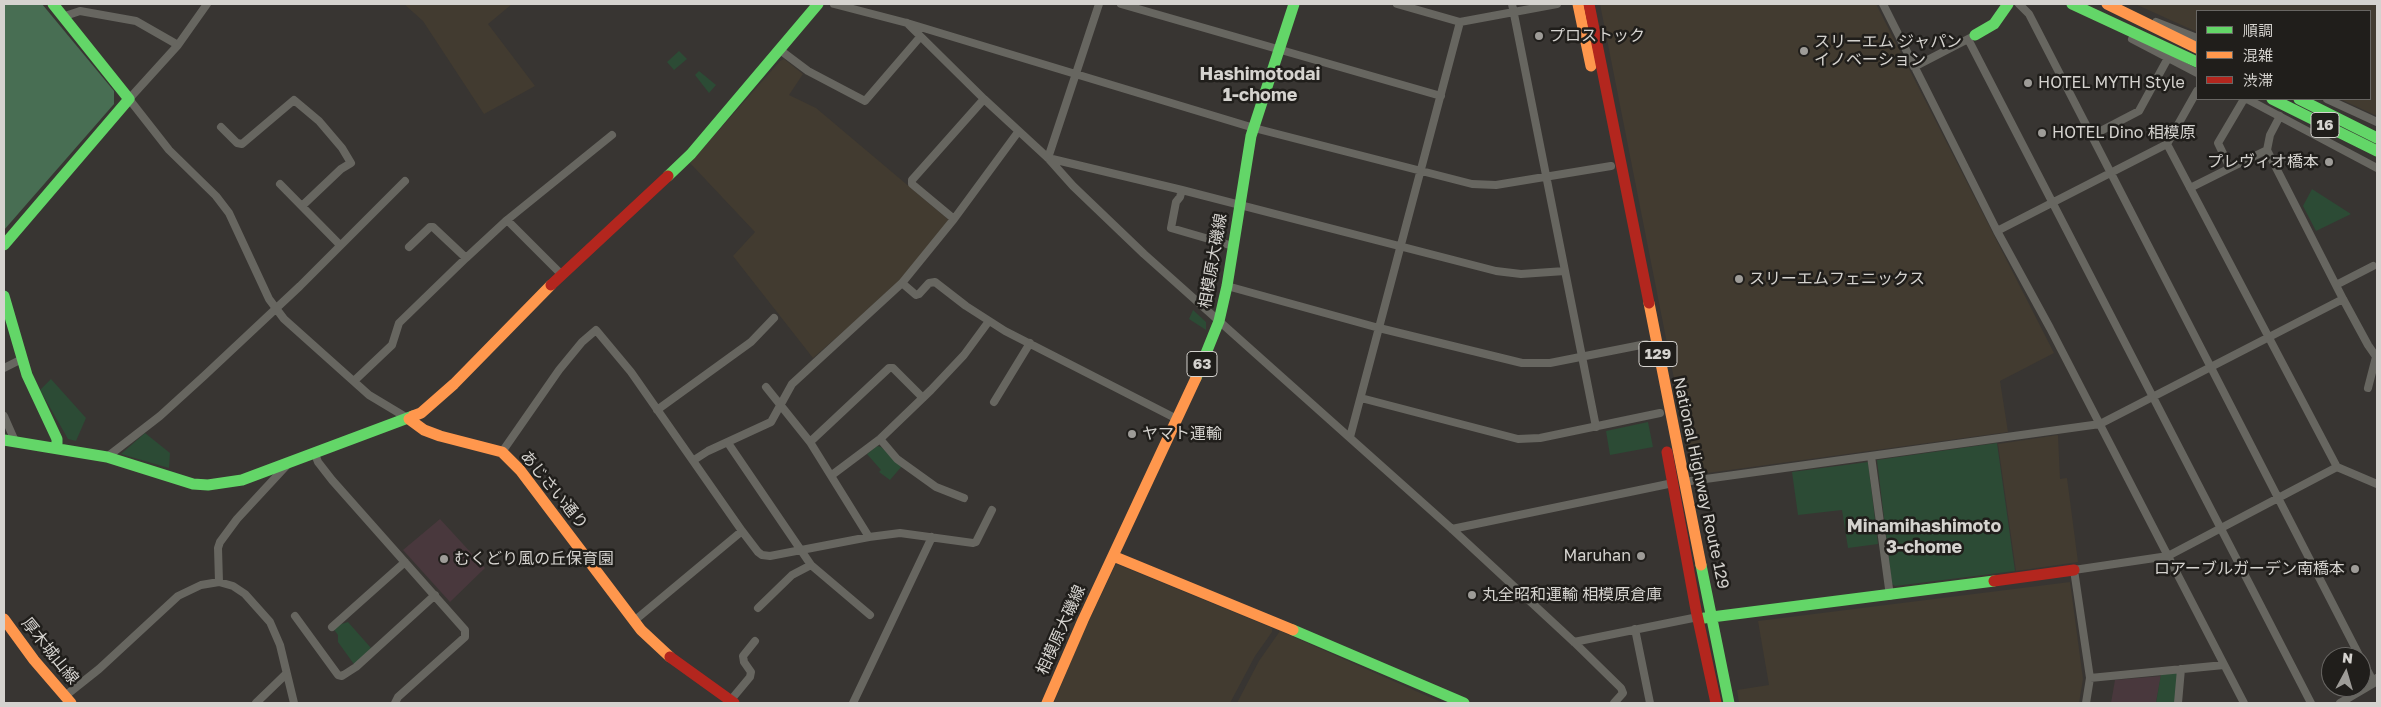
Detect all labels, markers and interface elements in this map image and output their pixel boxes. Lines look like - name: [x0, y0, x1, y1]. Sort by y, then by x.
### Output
- legend: [2196, 10, 2371, 100]
- text: 順調: [2243, 21, 2273, 39]
- place label: プロストック: [1549, 26, 1645, 46]
- marker: プロストック: [1533, 30, 1545, 42]
- place label: スリーエム ジャパン イノベーション: [1814, 32, 1962, 70]
- marker: スリーエム ジャパン イノベーション: [1798, 45, 1810, 57]
- text: 混雑: [2243, 46, 2273, 64]
- district label: Hashimotodai 1-chome: [1200, 63, 1320, 106]
- text: 渋滞: [2243, 71, 2273, 89]
- place label: HOTEL MYTH Style: [2038, 73, 2185, 93]
- marker: HOTEL MYTH Style: [2022, 77, 2034, 89]
- road number: 16: [2311, 112, 2339, 138]
- place label: HOTEL Dino 相模原: [2052, 123, 2195, 143]
- marker: HOTEL Dino 相模原: [2036, 127, 2048, 139]
- place label: プレヴィオ橋本: [2207, 152, 2319, 172]
- marker: プレヴィオ橋本: [2323, 156, 2335, 168]
- street label: 相模原大磯線: [1195, 212, 1231, 310]
- place label: スリーエムフェニックス: [1749, 269, 1925, 289]
- marker: スリーエムフェニックス: [1733, 273, 1745, 285]
- road number: 129: [1639, 342, 1677, 366]
- road number: 63: [1187, 352, 1217, 376]
- street label: National Highway Route 129: [1669, 375, 1733, 591]
- place label: ヤマト運輸: [1142, 424, 1222, 444]
- marker: ヤマト運輸: [1126, 428, 1138, 440]
- street label: あじさい通り: [516, 447, 592, 533]
- district label: Minamihashimoto 3-chome: [1847, 515, 2001, 558]
- place label: Maruhan: [1564, 546, 1631, 566]
- place label: むくどり風の丘保育園: [454, 549, 614, 569]
- marker: Maruhan: [1635, 550, 1647, 562]
- marker: むくどり風の丘保育園: [438, 553, 450, 565]
- place label: ロアーブルガーデン南橋本: [2154, 559, 2345, 579]
- marker: ロアーブルガーデン南橋本: [2349, 563, 2361, 575]
- street label: 相模原大磯線: [1033, 582, 1089, 678]
- place label: 丸全昭和運輸 相模原倉庫: [1482, 585, 1662, 605]
- marker: 丸全昭和運輸 相模原倉庫: [1466, 589, 1478, 601]
- street label: 厚木城山線: [17, 614, 83, 688]
- north arrow: [2321, 647, 2371, 697]
- text: N: [2341, 649, 2354, 667]

